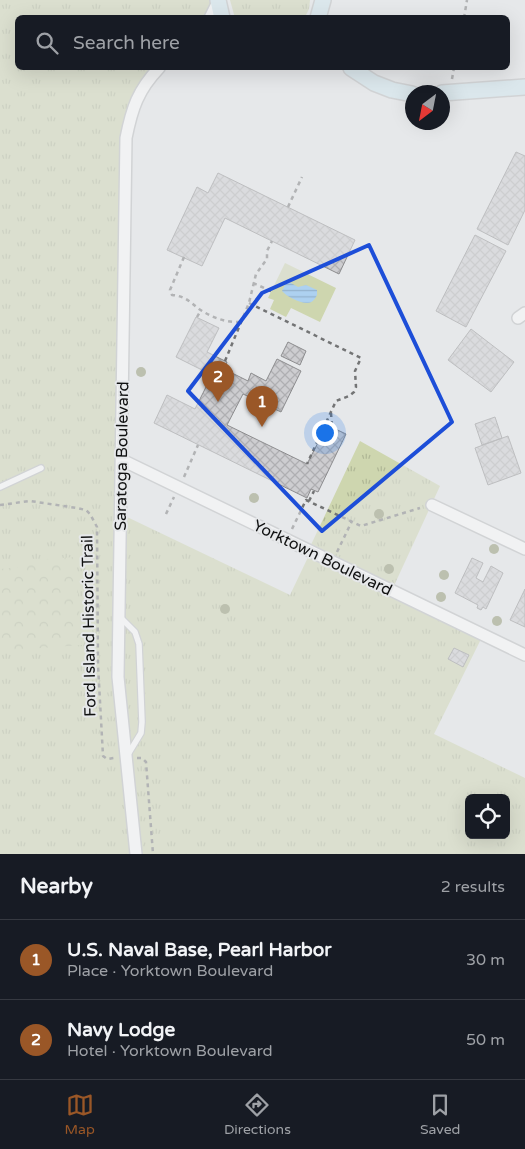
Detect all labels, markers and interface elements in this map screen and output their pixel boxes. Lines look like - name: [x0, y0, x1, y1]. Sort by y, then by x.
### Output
- search box: [15, 15, 510, 70]
- icon: search: [33, 29, 61, 57]
- text: Search here: [73, 32, 180, 54]
- north arrow: [405, 85, 450, 130]
- pin: 2: [202, 361, 234, 402]
- street label: Saratoga Boulevard: [111, 381, 133, 531]
- pin: 1: [246, 386, 278, 427]
- your location: [312, 420, 338, 446]
- street label: Yorktown Boulevard: [250, 515, 396, 600]
- street label: Ford Island Historic Trail: [77, 535, 101, 717]
- map controls: [465, 794, 510, 839]
- button: locate: [465, 794, 510, 839]
- text: Nearby: [20, 874, 93, 899]
- text: 2 results: [441, 877, 505, 897]
- text: U.S. Naval Base, Pearl Harbor: [67, 939, 332, 961]
- text: 1: [31, 950, 41, 970]
- text: 30 m: [466, 950, 505, 970]
- text: Place · Yorktown Boulevard: [67, 961, 273, 981]
- text: Navy Lodge: [67, 1019, 175, 1041]
- text: 2: [31, 1030, 41, 1050]
- text: 50 m: [466, 1030, 505, 1050]
- text: Hotel · Yorktown Boulevard: [67, 1041, 273, 1061]
- tab: Map: [65, 1091, 95, 1138]
- tab: Directions: [224, 1091, 291, 1138]
- tab: Saved: [420, 1091, 460, 1138]

